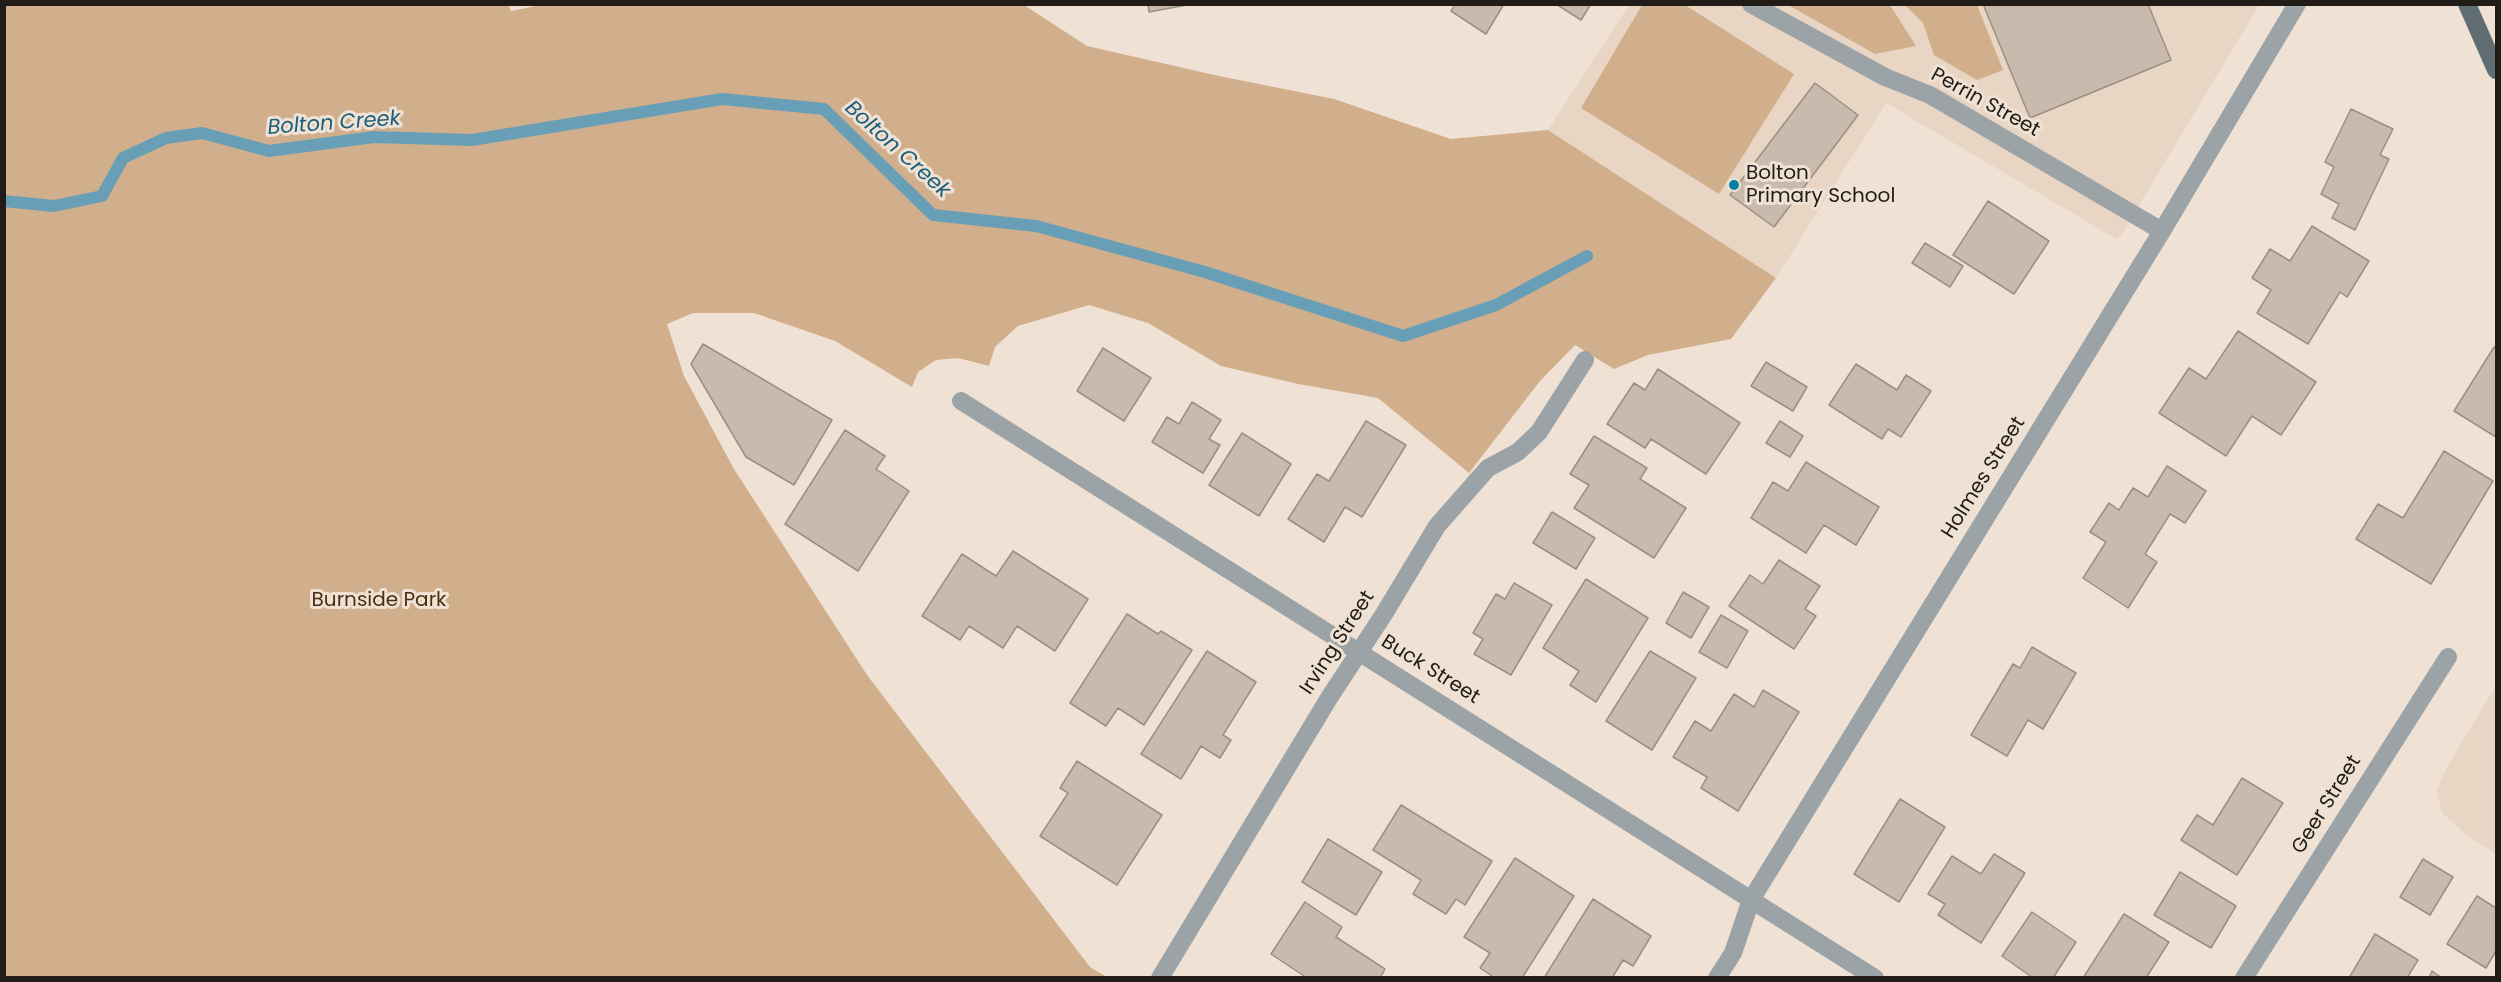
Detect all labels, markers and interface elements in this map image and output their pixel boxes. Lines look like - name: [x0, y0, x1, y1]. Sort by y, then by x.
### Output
- street label: Perrin Street: [1926, 63, 2044, 143]
- water label: Bolton Creek: [839, 96, 955, 204]
- water label: Bolton Creek: [267, 107, 401, 141]
- place label: Bolton Primary School: [1746, 162, 1895, 209]
- marker: Bolton Primary School: [1727, 178, 1741, 192]
- street label: Holmes Street: [1937, 413, 2031, 543]
- street label: Irving Street: [1296, 587, 1380, 699]
- park label: Burnside Park: [312, 589, 446, 613]
- street label: Buck Street: [1376, 630, 1484, 710]
- street label: Geer Street: [2287, 751, 2367, 859]

